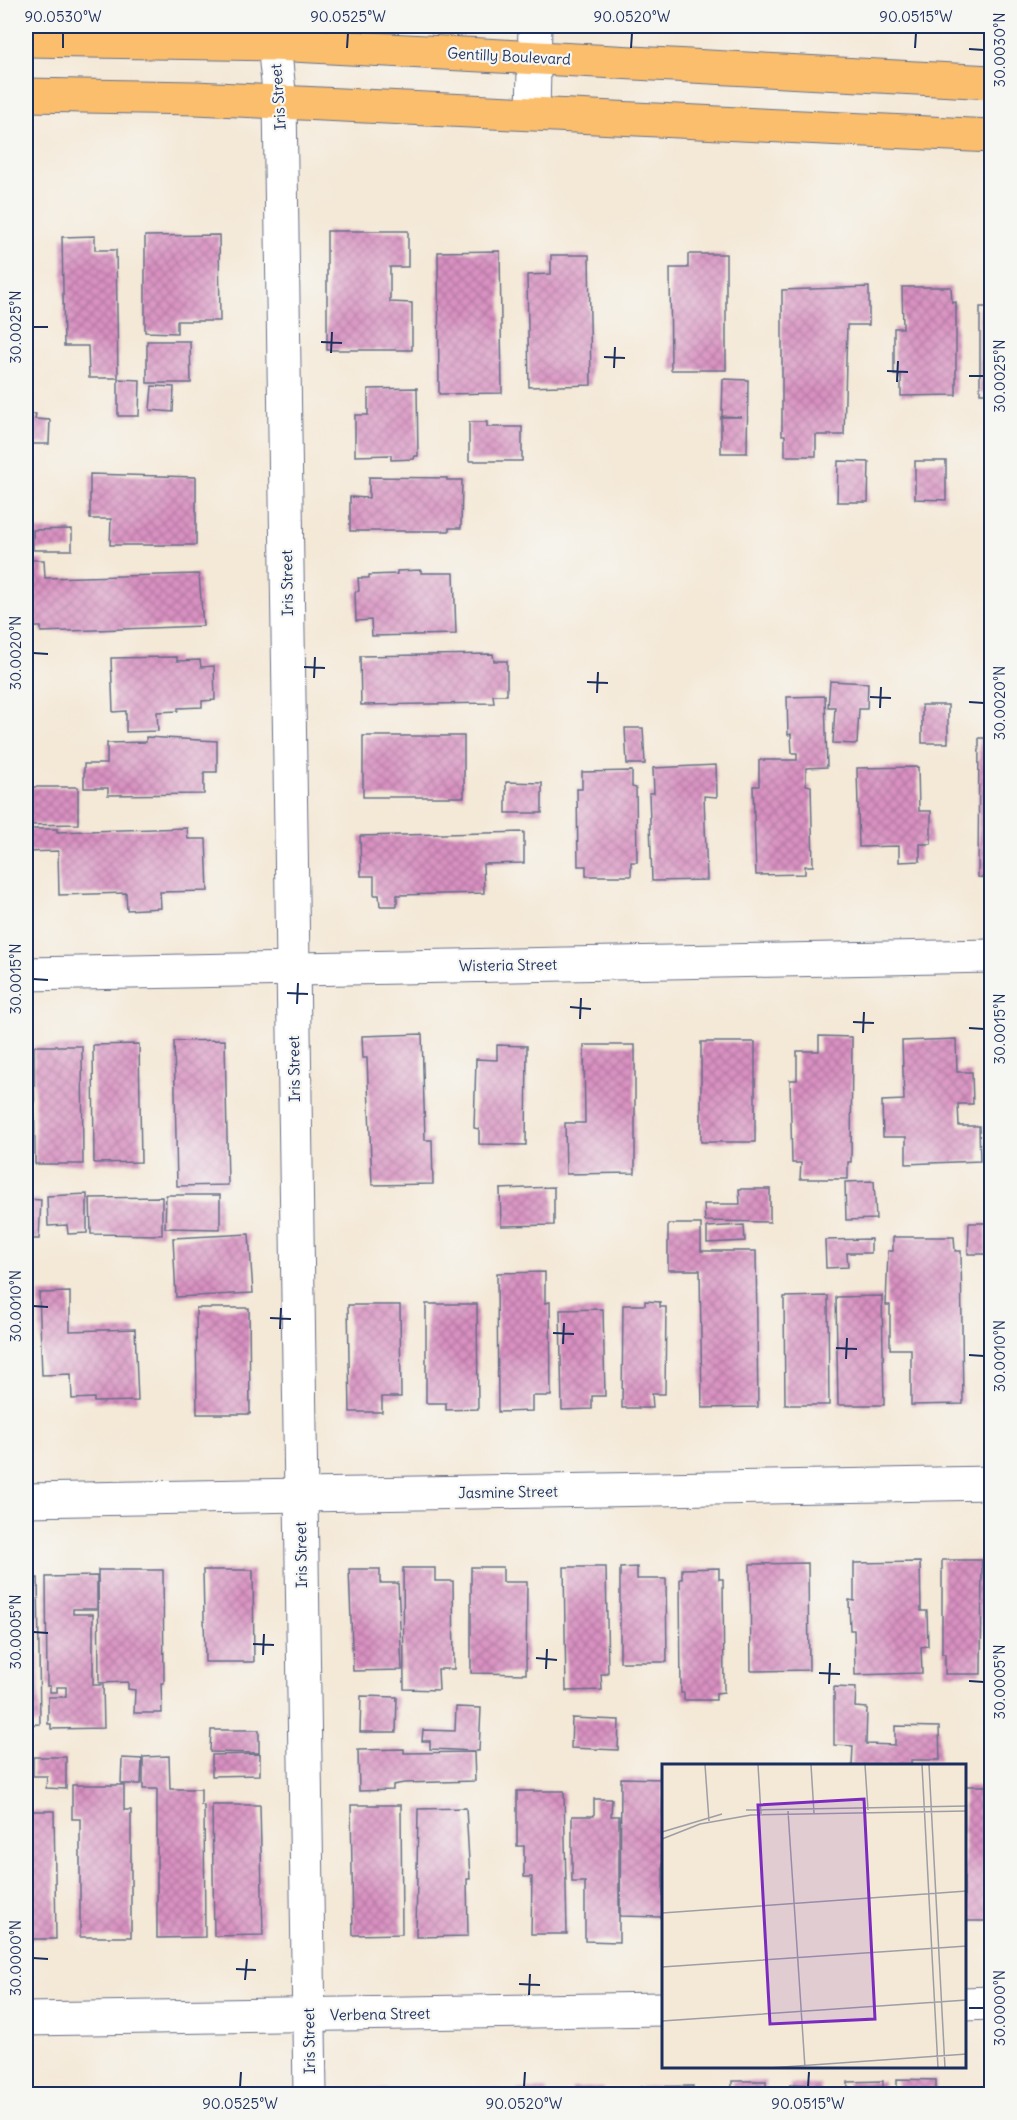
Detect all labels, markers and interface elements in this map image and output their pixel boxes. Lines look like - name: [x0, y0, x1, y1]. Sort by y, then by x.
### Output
- text: 90.0530°W: [24, 7, 102, 26]
- text: 90.0525°W: [310, 7, 386, 26]
- text: 90.0520°W: [594, 7, 671, 26]
- text: 90.0515°W: [879, 7, 953, 26]
- text: 30.0030°N: [990, 12, 1009, 88]
- street label: Gentilly Boulevard: [447, 43, 571, 69]
- street label: Iris Street: [266, 63, 290, 131]
- text: 30.0025°N: [6, 290, 25, 364]
- text: 30.0025°N: [990, 339, 1009, 413]
- street label: Iris Street: [277, 550, 297, 616]
- text: 30.0020°N: [6, 616, 25, 690]
- text: 30.0020°N: [990, 666, 1009, 740]
- text: 30.0015°N: [6, 943, 25, 1015]
- street label: Wisteria Street: [459, 955, 557, 975]
- text: 30.0015°N: [990, 993, 1009, 1065]
- street label: Iris Street: [284, 1036, 304, 1102]
- text: 30.0010°N: [6, 1270, 25, 1342]
- text: 30.0010°N: [990, 1320, 1009, 1392]
- street label: Jasmine Street: [458, 1482, 558, 1502]
- street label: Iris Street: [291, 1522, 311, 1588]
- text: 30.0005°N: [6, 1594, 25, 1670]
- text: 30.0005°N: [990, 1644, 1009, 1720]
- inset map: [662, 1764, 966, 2069]
- text: 30.0000°N: [6, 1920, 25, 1996]
- text: 30.0000°N: [990, 1970, 1009, 2046]
- street label: Verbena Street: [330, 2004, 430, 2024]
- street label: Iris Street: [299, 2008, 319, 2074]
- text: 90.0525°W: [202, 2094, 278, 2113]
- text: 90.0520°W: [486, 2094, 563, 2113]
- text: 90.0515°W: [771, 2094, 845, 2113]

